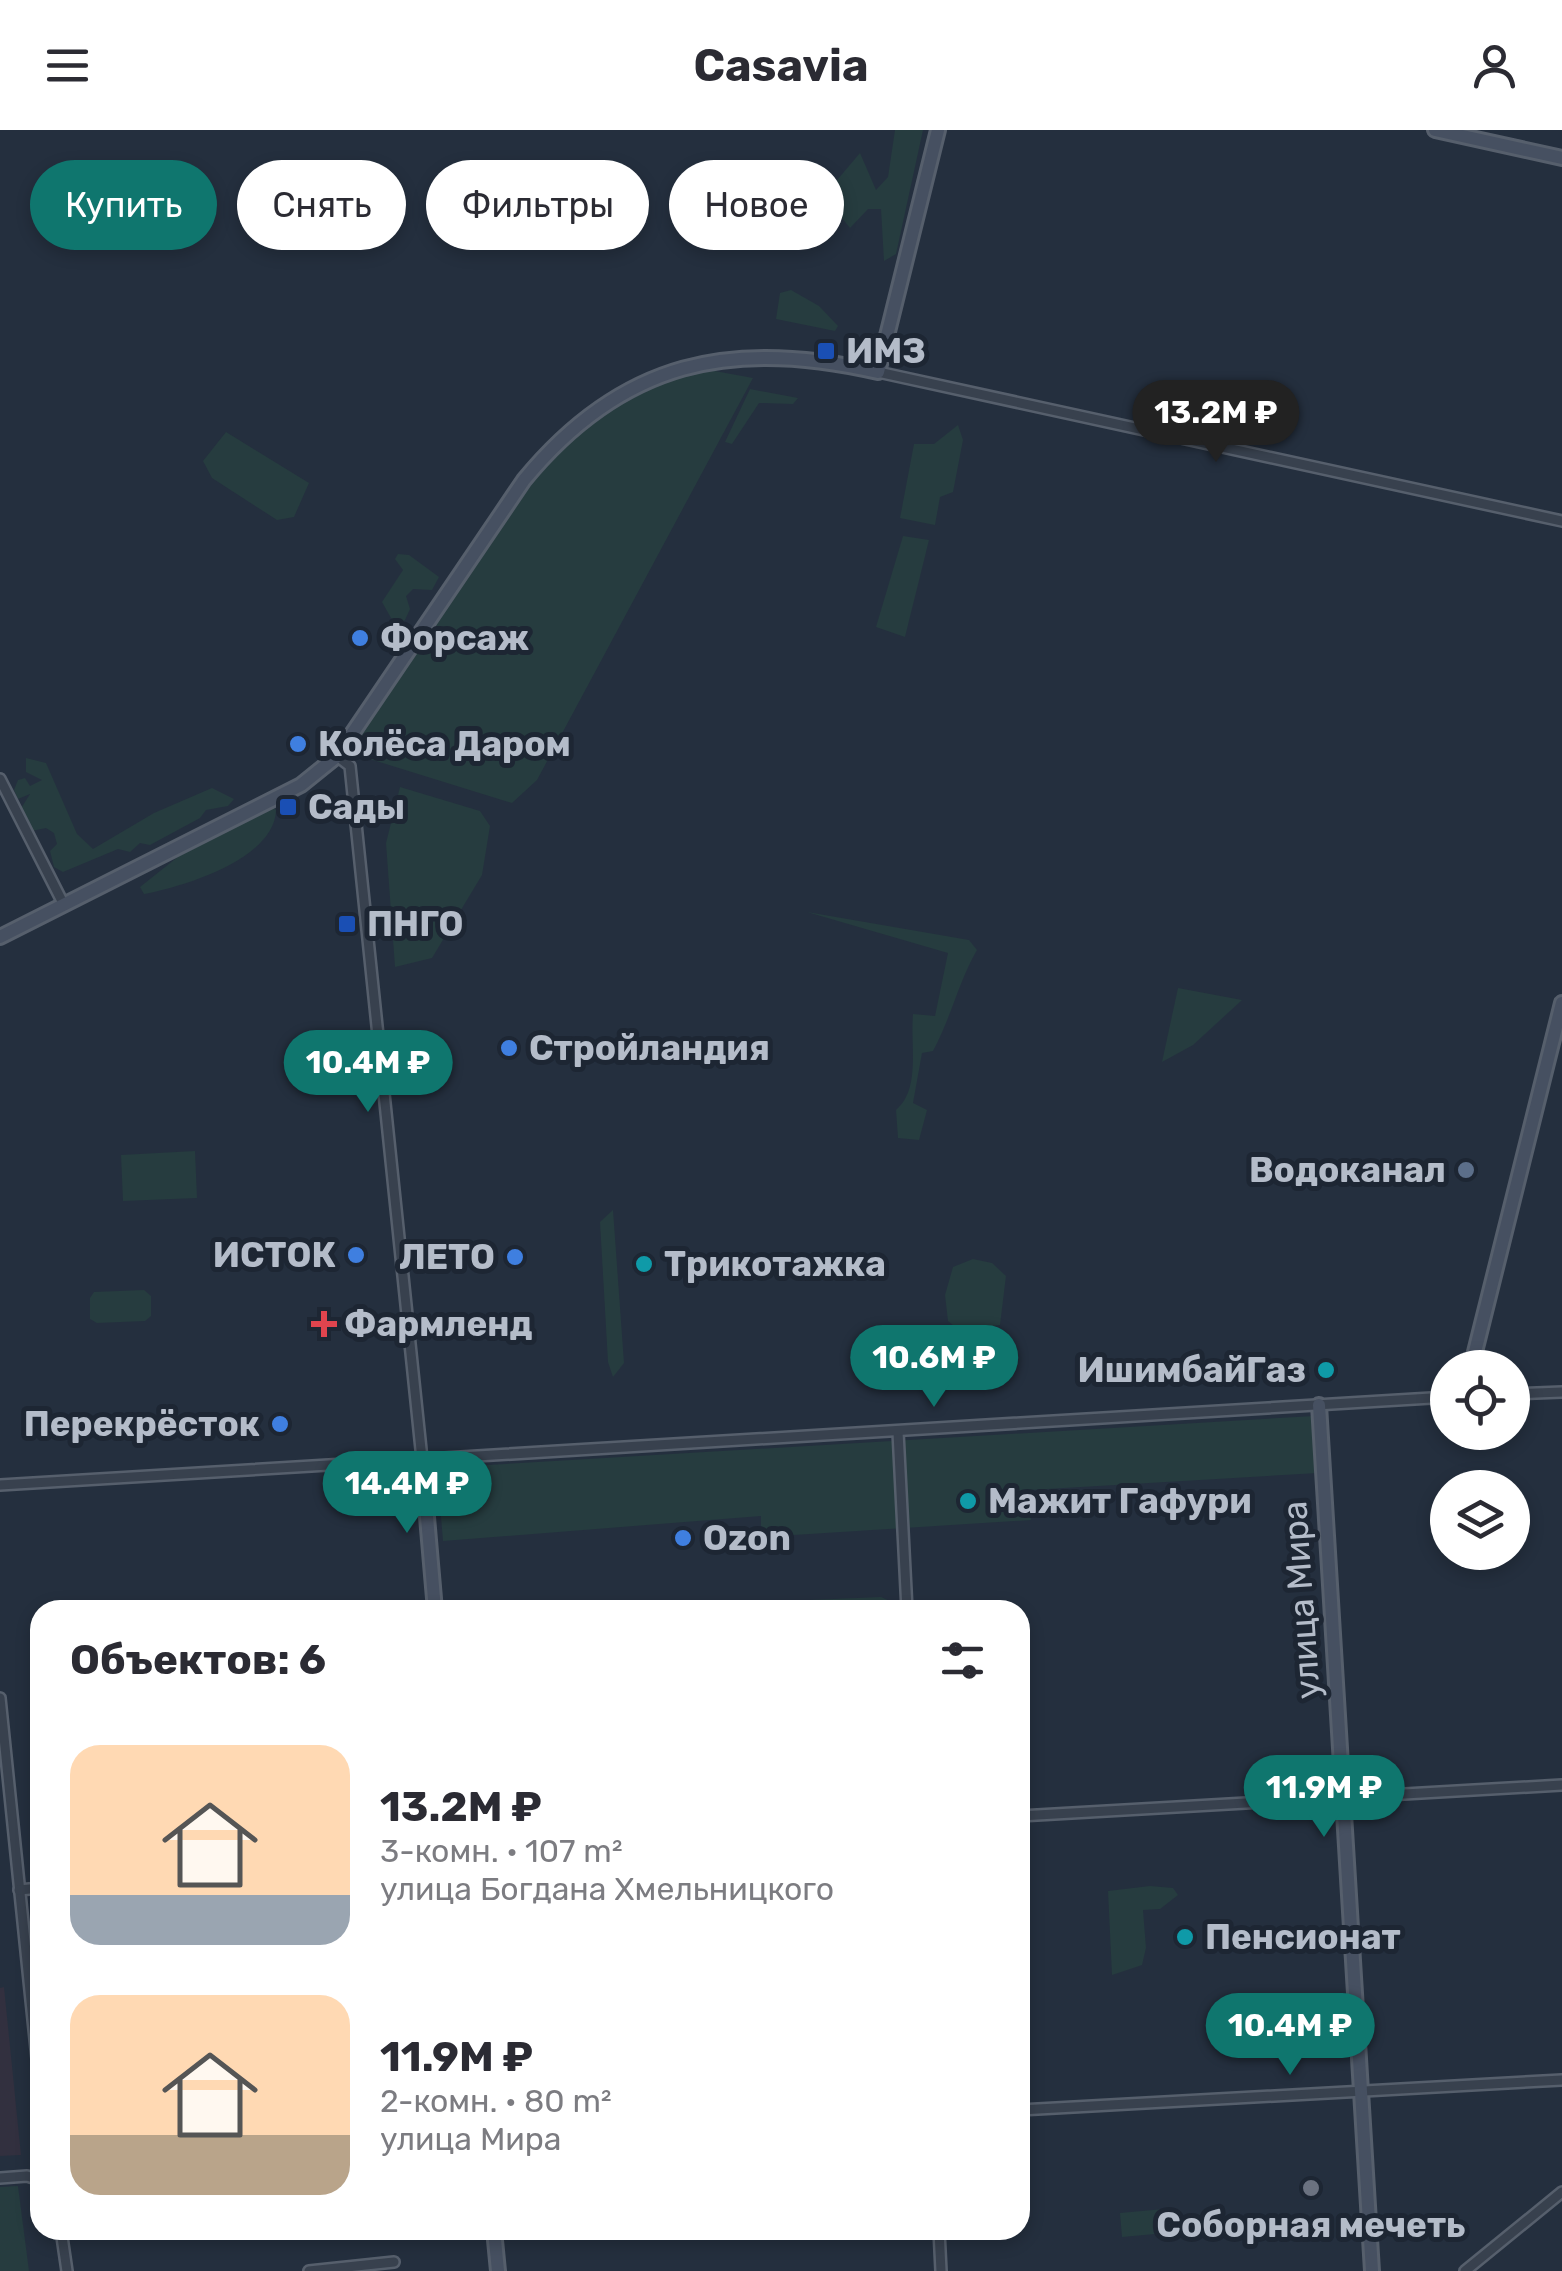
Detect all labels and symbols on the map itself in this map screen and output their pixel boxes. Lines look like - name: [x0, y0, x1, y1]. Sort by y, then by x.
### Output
- place label: ИМЗ: [846, 330, 926, 372]
- marker: ИМЗ: [815, 340, 837, 362]
- pin: 13.2M ₽: [1124, 380, 1308, 465]
- place label: Форсаж: [380, 617, 529, 659]
- marker: Форсаж: [349, 627, 371, 649]
- place label: Колёса Даром: [318, 723, 571, 765]
- marker: Колёса Даром: [287, 733, 309, 755]
- place label: Сады: [308, 786, 405, 828]
- marker: Сады: [277, 796, 299, 818]
- place label: ПНГО: [367, 903, 463, 945]
- marker: ПНГО: [336, 913, 358, 935]
- place label: Стройландия: [529, 1027, 770, 1069]
- pin: 10.4M ₽: [276, 1030, 460, 1115]
- marker: Стройландия: [498, 1037, 520, 1059]
- place label: Водоканал: [1249, 1149, 1446, 1191]
- marker: Водоканал: [1455, 1159, 1477, 1181]
- place label: ИСТОК: [213, 1234, 336, 1276]
- place label: ЛЕТО: [399, 1236, 495, 1278]
- place label: Трикотажка: [664, 1243, 886, 1285]
- marker: ИСТОК: [345, 1244, 367, 1266]
- marker: ЛЕТО: [504, 1246, 526, 1268]
- marker: Трикотажка: [633, 1253, 655, 1275]
- place label: Фармленд: [344, 1303, 533, 1345]
- marker: Фармленд: [313, 1313, 335, 1335]
- pin: 10.6M ₽: [842, 1325, 1026, 1410]
- place label: ИшимбайГаз: [1078, 1349, 1306, 1391]
- marker: ИшимбайГаз: [1315, 1359, 1337, 1381]
- place label: Перекрёсток: [24, 1403, 260, 1445]
- marker: Перекрёсток: [269, 1413, 291, 1435]
- pin: 14.4M ₽: [315, 1451, 499, 1536]
- place label: Мажит Гафури: [988, 1480, 1252, 1522]
- marker: Мажит Гафури: [957, 1490, 979, 1512]
- street label: улица Мира: [1273, 1500, 1329, 1700]
- place label: Ozon: [703, 1517, 791, 1559]
- marker: Ozon: [672, 1527, 694, 1549]
- pin: 11.9M ₽: [1232, 1755, 1416, 1840]
- place label: Пенсионат: [1205, 1916, 1401, 1958]
- marker: Пенсионат: [1174, 1926, 1196, 1948]
- pin: 10.4M ₽: [1198, 1993, 1382, 2078]
- marker: Соборная мечеть: [1300, 2177, 1322, 2199]
- place label: Соборная мечеть: [1156, 2204, 1466, 2246]

